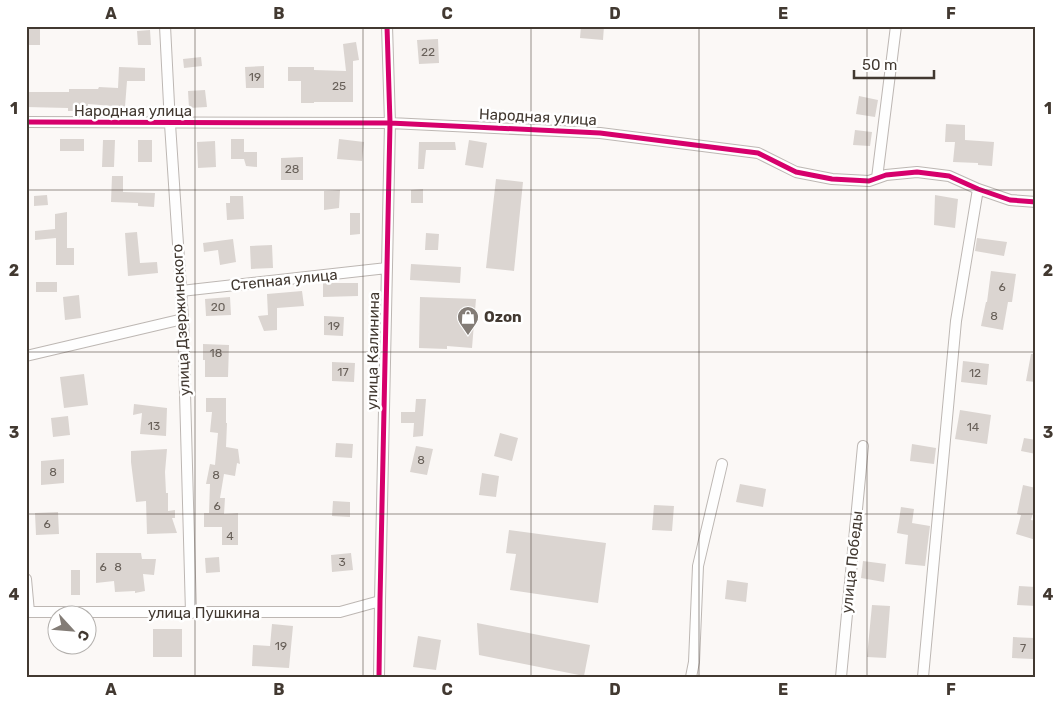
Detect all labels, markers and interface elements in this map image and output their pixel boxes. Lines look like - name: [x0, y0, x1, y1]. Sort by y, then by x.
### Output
- text: A: [105, 4, 117, 23]
- text: B: [273, 4, 285, 23]
- text: C: [441, 4, 453, 23]
- text: D: [609, 4, 621, 23]
- text: E: [778, 4, 788, 23]
- text: F: [946, 4, 956, 23]
- house number: 22: [421, 45, 435, 59]
- scale bar: [854, 48, 934, 80]
- text: 50 m: [862, 56, 897, 74]
- house number: 19: [249, 70, 261, 84]
- house number: 25: [332, 79, 346, 93]
- text: 1: [10, 99, 18, 118]
- text: 1: [1044, 99, 1052, 118]
- street label: Народная улица: [74, 102, 192, 120]
- street label: Народная улица: [479, 105, 597, 129]
- house number: 28: [285, 162, 299, 176]
- street label: улица Дзержинского: [168, 244, 194, 396]
- text: 2: [9, 261, 19, 280]
- text: 2: [1043, 261, 1053, 280]
- street label: Степная улица: [230, 265, 338, 295]
- house number: 6: [998, 280, 1006, 294]
- street label: улица Калинина: [363, 292, 383, 410]
- house number: 20: [211, 300, 225, 314]
- shop icon: Ozon: [456, 305, 480, 336]
- place label: Ozon: [484, 308, 522, 326]
- house number: 8: [990, 309, 998, 323]
- house number: 19: [328, 319, 340, 333]
- house number: 18: [210, 346, 222, 360]
- house number: 17: [337, 365, 349, 379]
- house number: 12: [969, 366, 981, 380]
- house number: 13: [148, 419, 160, 433]
- house number: 14: [967, 420, 980, 434]
- text: 3: [9, 423, 19, 442]
- text: 3: [1043, 423, 1053, 442]
- house number: 8: [417, 453, 425, 467]
- house number: 8: [49, 465, 57, 479]
- house number: 8: [212, 468, 220, 482]
- house number: 6: [213, 499, 221, 513]
- street label: улица Победы: [838, 510, 866, 614]
- house number: 6: [43, 517, 51, 531]
- house number: 4: [226, 529, 234, 543]
- house number: 3: [338, 555, 346, 569]
- house number: 6: [99, 560, 107, 574]
- house number: 8: [114, 560, 122, 574]
- text: 4: [9, 585, 20, 604]
- text: 4: [1043, 585, 1054, 604]
- street label: улица Пушкина: [148, 604, 260, 622]
- north arrow: [48, 606, 98, 656]
- text: С: [73, 627, 93, 644]
- house number: 19: [275, 639, 287, 653]
- house number: 7: [1020, 641, 1026, 655]
- text: A: [105, 680, 117, 699]
- text: B: [273, 680, 285, 699]
- text: C: [441, 680, 453, 699]
- text: D: [609, 680, 621, 699]
- text: E: [778, 680, 788, 699]
- text: F: [946, 680, 956, 699]

